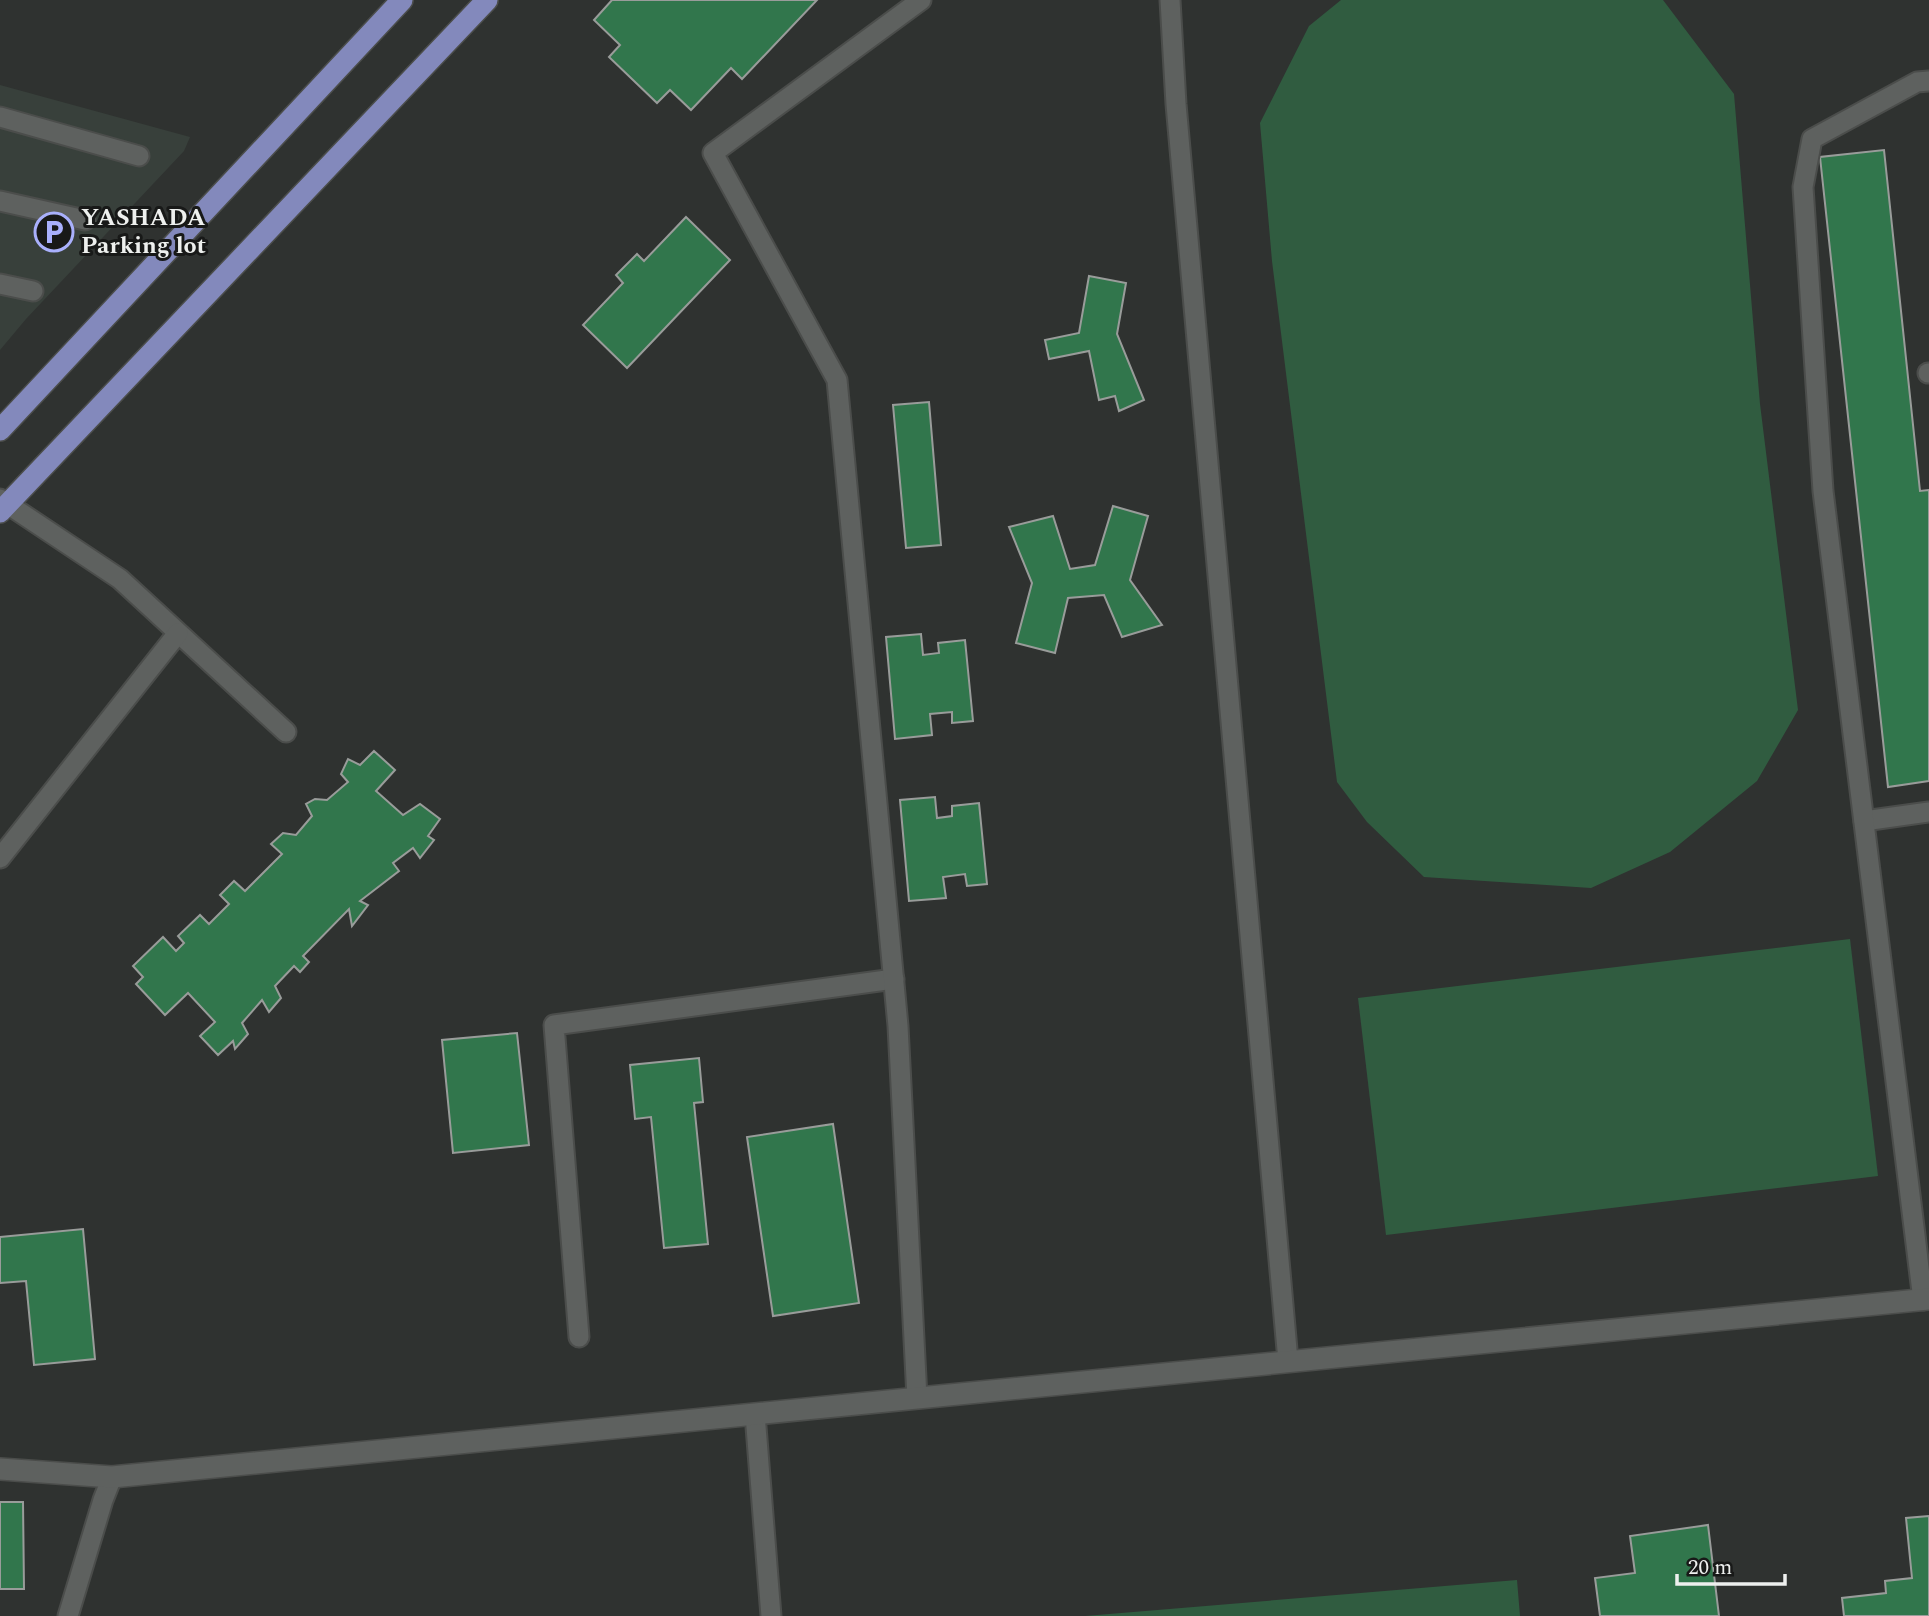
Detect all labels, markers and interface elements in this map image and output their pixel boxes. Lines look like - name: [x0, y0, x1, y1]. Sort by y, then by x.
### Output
- place label: YASHADA Parking lot: [81, 200, 206, 264]
- parking icon: YASHADA Parking lot: [33, 211, 75, 253]
- scale bar: [1677, 1542, 1786, 1586]
- text: 20 m: [1688, 1552, 1732, 1584]

